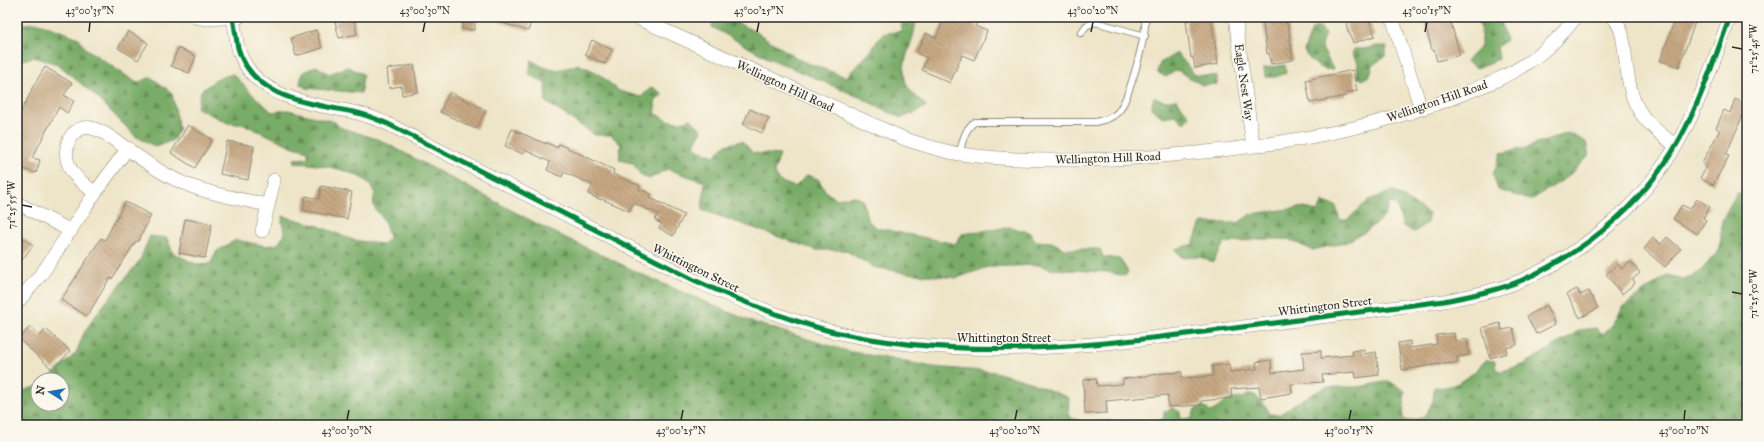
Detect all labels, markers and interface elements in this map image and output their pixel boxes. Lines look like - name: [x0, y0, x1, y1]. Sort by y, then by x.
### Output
- text: 43°00'35"N: [65, 5, 115, 17]
- text: 43°00'30"N: [400, 5, 451, 17]
- text: 43°00'25"N: [734, 5, 785, 17]
- text: 43°00'20"N: [1067, 5, 1119, 17]
- text: 43°00'15"N: [1403, 5, 1452, 17]
- text: 71°25'45"W: [1748, 24, 1760, 74]
- street label: Eagle Nest Way: [1231, 43, 1256, 122]
- street label: Wellington Hill Road: [734, 57, 836, 116]
- street label: Wellington Hill Road: [1385, 77, 1490, 126]
- street label: Wellington Hill Road: [1055, 149, 1161, 168]
- text: 71°25'55"W: [6, 180, 18, 229]
- street label: Whittington Street: [650, 241, 742, 296]
- text: 71°25'50"W: [1748, 269, 1760, 319]
- street label: Whittington Street: [1277, 293, 1374, 320]
- street label: Whittington Street: [957, 331, 1052, 346]
- north arrow: [30, 372, 70, 412]
- text: N: [33, 384, 48, 396]
- text: 43°00'30"N: [322, 425, 373, 437]
- text: 43°00'25"N: [656, 425, 707, 437]
- text: 43°00'20"N: [989, 425, 1041, 437]
- text: 43°00'15"N: [1325, 425, 1374, 437]
- text: 43°00'10"N: [1659, 425, 1710, 437]

